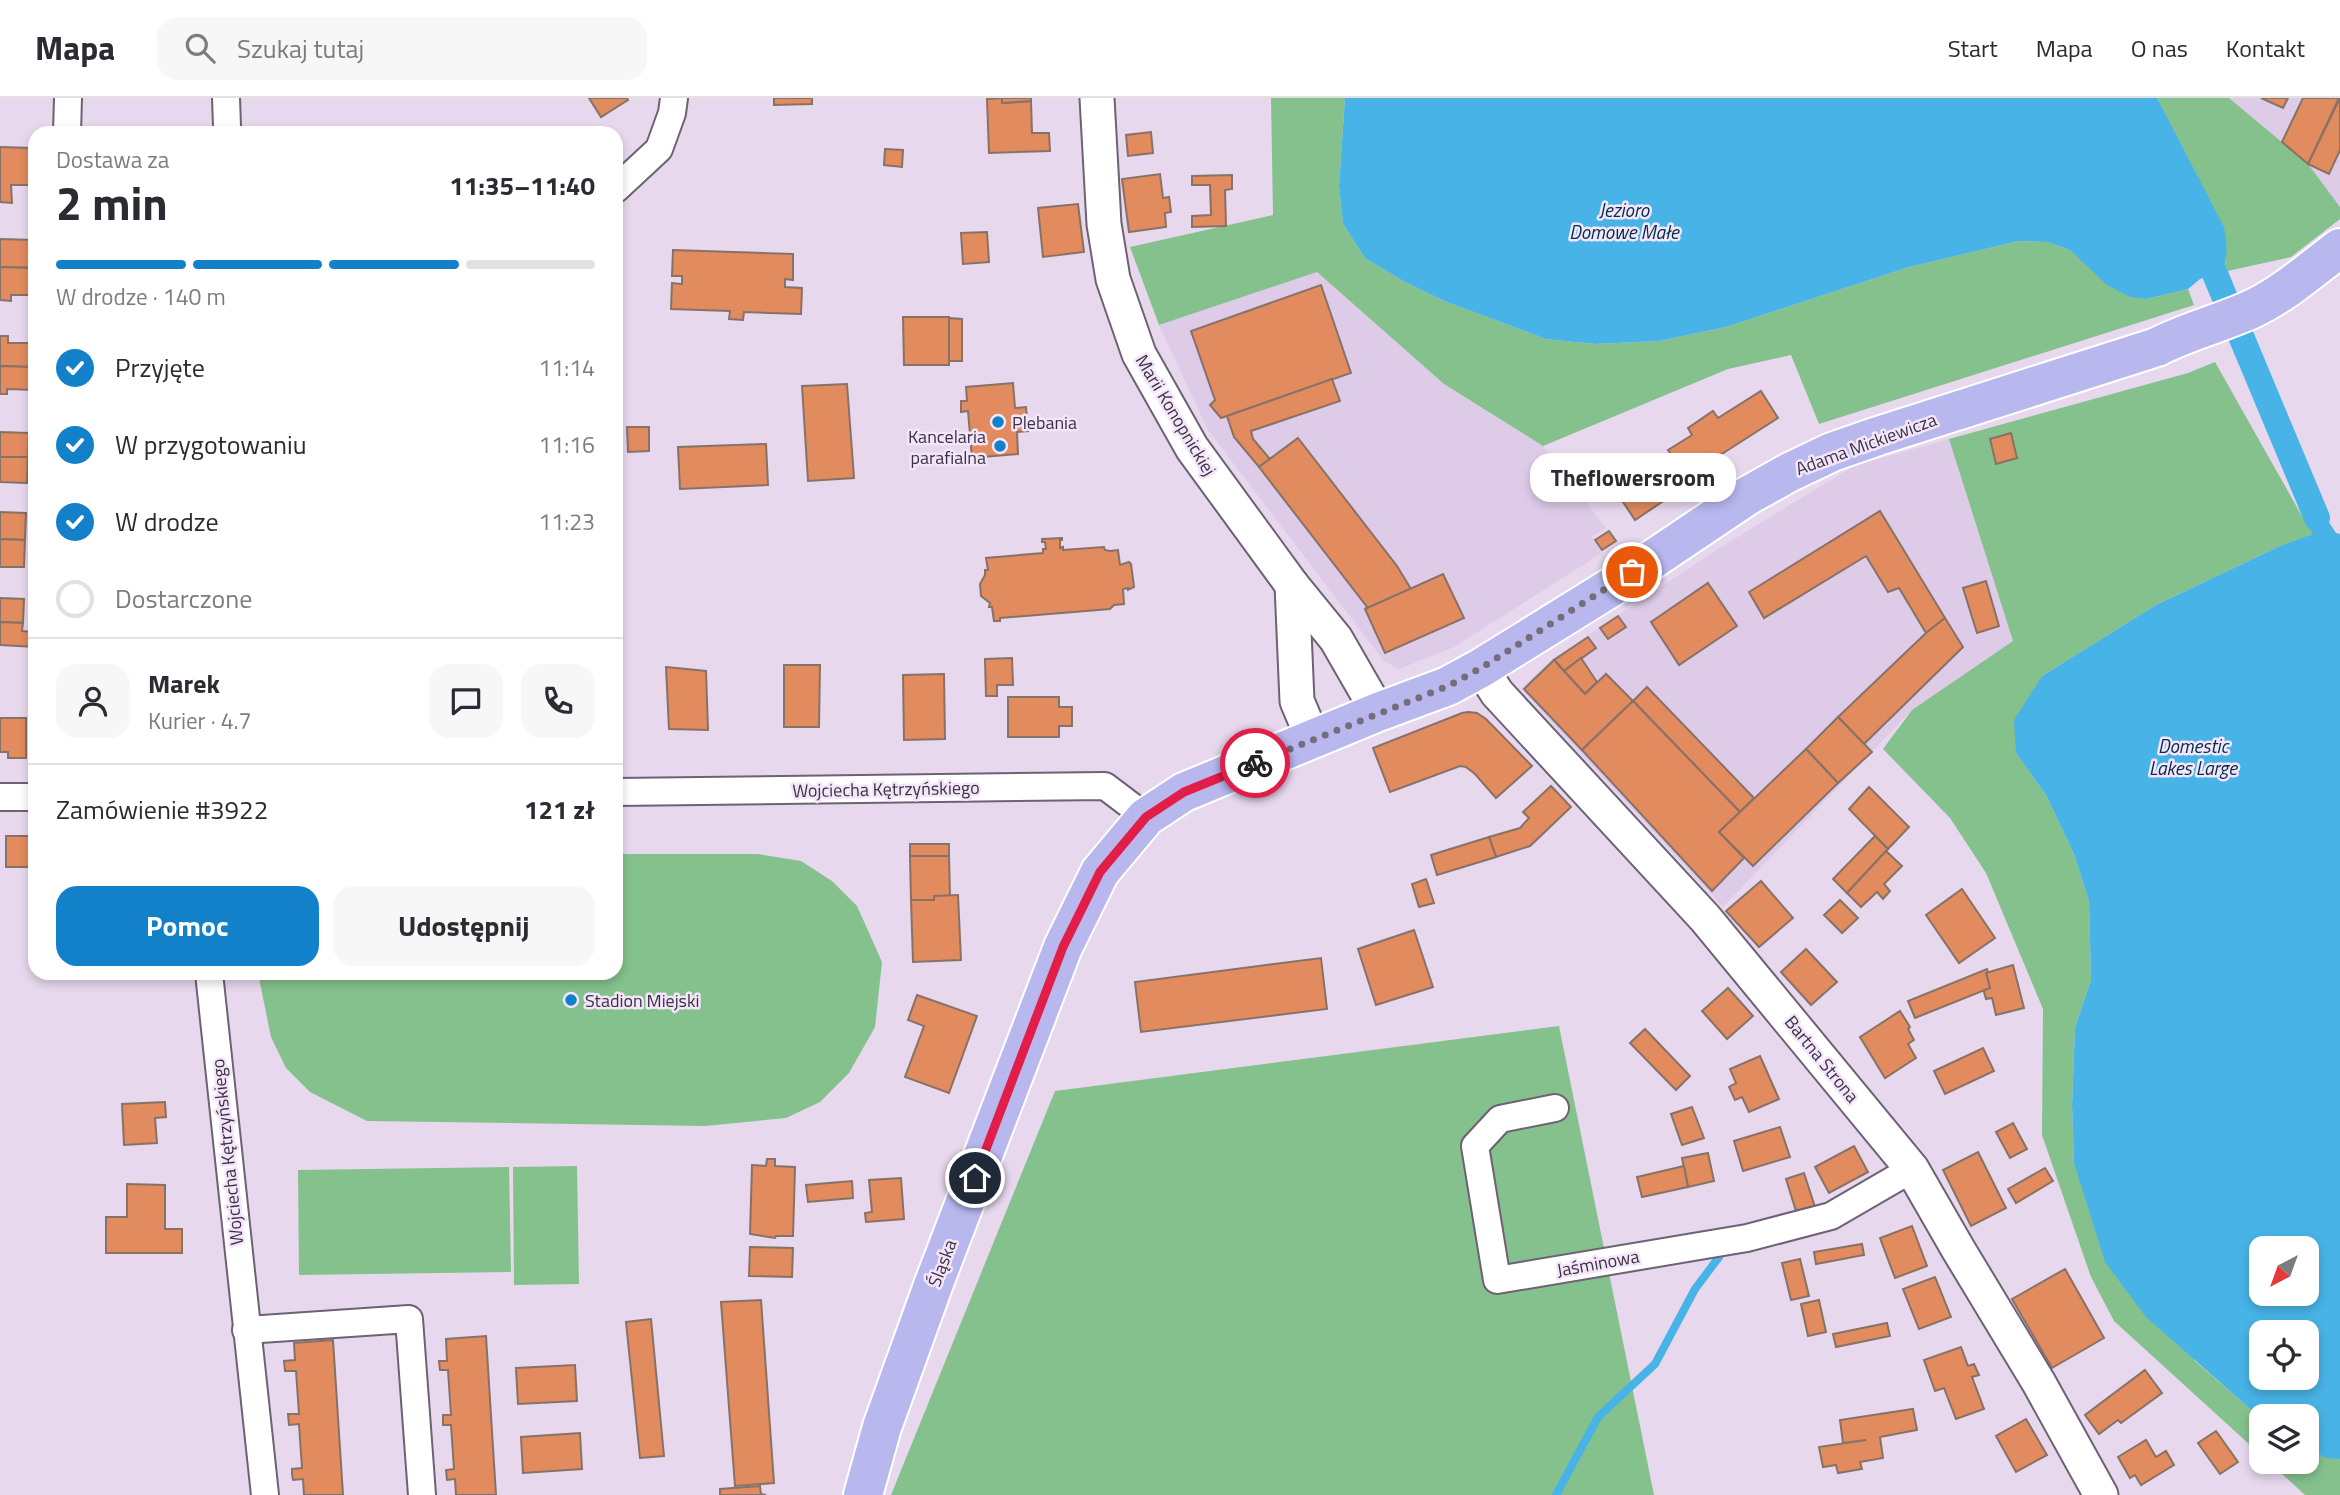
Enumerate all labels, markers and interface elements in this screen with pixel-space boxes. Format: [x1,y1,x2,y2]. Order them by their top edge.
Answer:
search box [157,17,647,80]
text: Mapa [35,23,115,73]
icon: search [181,29,219,67]
text: Szukaj tutaj [237,29,364,68]
text: Start [1948,30,1998,66]
text: Mapa [2036,30,2093,66]
text: O nas [2131,30,2188,66]
text: Kontakt [2226,30,2305,66]
text: Dostawa za [56,142,169,177]
text: 11:35–11:40 [449,166,595,205]
text: 2 min [56,168,168,238]
water label: Jezioro Domowe Małe [1569,195,1680,246]
text: W drodze · 140 m [56,279,226,314]
text: Przyjęte [115,348,205,387]
icon: check [56,349,94,387]
street label: Marii Konopnickiej [1129,349,1223,481]
text: 11:14 [538,350,595,385]
street label: Adama Mickiewicza [1792,406,1940,482]
place label: Plebania [1012,409,1077,436]
marker: Plebania [990,414,1006,430]
place label: Kancelaria parafialna [908,423,986,471]
text: W przygotowaniu [115,425,306,464]
icon: check [56,426,94,464]
text: 11:16 [538,427,595,462]
marker: Kancelaria parafialna [992,438,1008,454]
callout: Theflowersroom [1529,453,1735,502]
text: Theflowersroom [1551,460,1715,495]
text: W drodze [115,502,219,541]
icon: check [56,503,94,541]
text: 11:23 [538,504,595,539]
pin [1602,542,1662,602]
icon: bag [1613,553,1651,591]
text: Dostarczone [115,579,252,618]
button: person [56,664,130,738]
text: Marek [148,664,220,703]
button: chat [429,664,503,738]
button: phone [521,664,595,738]
text: Kurier · 4.7 [148,703,251,738]
courier [1220,728,1290,798]
water label: Domestic Lakes Large [2149,731,2238,782]
icon: bike [1236,744,1274,782]
street label: Wojciecha Kętrzyńskiego [792,774,980,804]
text: Zamówienie #3922 [56,790,268,829]
text: 121 zł [524,790,595,829]
button: Pomoc [56,886,319,966]
button: Udostępnij [333,886,595,966]
place label: Stadion Miejski [585,987,700,1014]
marker: Stadion Miejski [563,992,579,1008]
street label: Bartna Strona [1778,1010,1866,1108]
street label: Wojciecha Kętrzyńskiego [204,1057,250,1247]
pin [945,1148,1005,1208]
icon: home [956,1159,994,1197]
street label: Śląska [921,1235,963,1291]
north arrow [2249,1236,2319,1306]
map controls [2249,1236,2319,1474]
street label: Jaśminowa [1555,1242,1641,1284]
button: locate [2249,1320,2319,1390]
button: layers [2249,1404,2319,1474]

